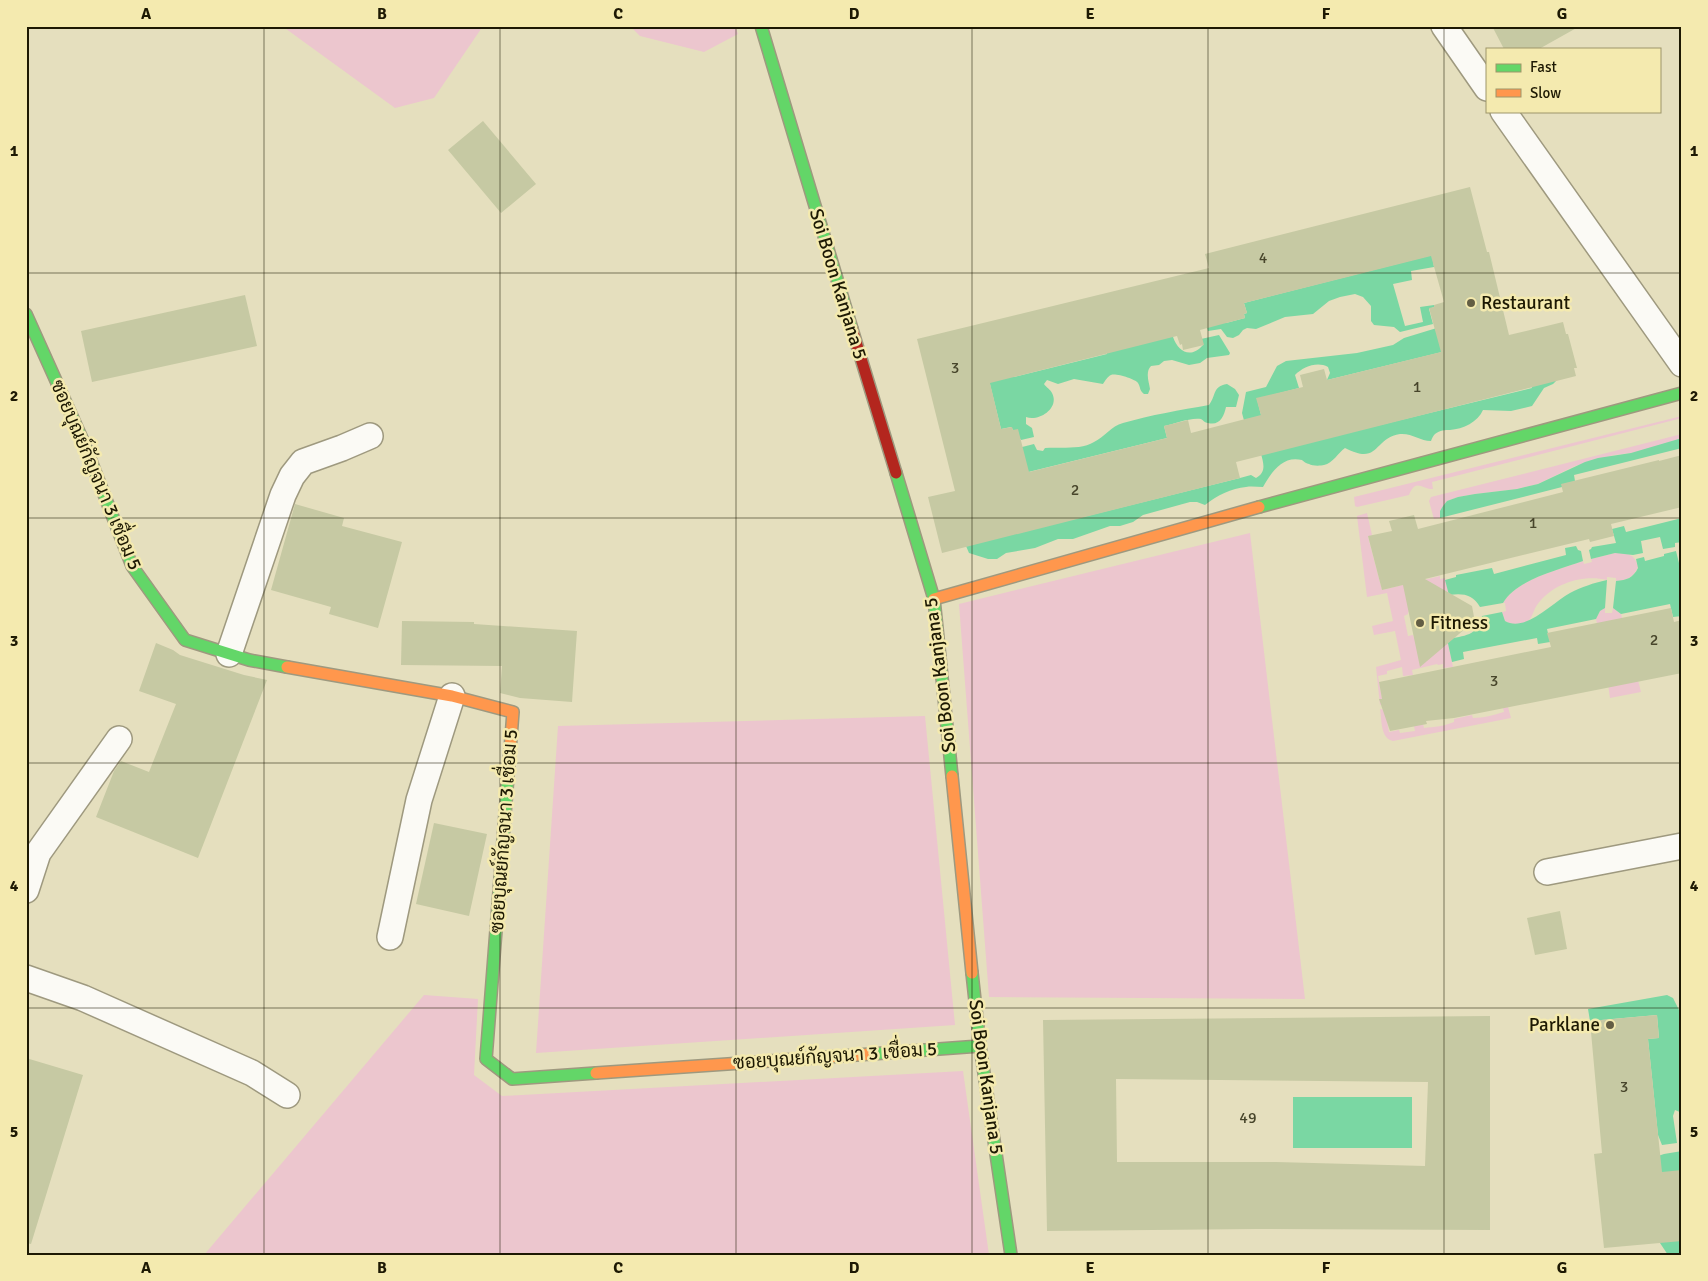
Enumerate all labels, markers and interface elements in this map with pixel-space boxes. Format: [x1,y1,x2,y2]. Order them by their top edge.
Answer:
text: A [141,4,152,24]
text: B [377,4,387,24]
text: C [613,4,623,24]
text: D [849,4,860,24]
text: E [1085,4,1095,24]
text: F [1322,4,1331,24]
text: G [1557,4,1567,24]
legend [1486,48,1660,112]
text: Fast [1530,58,1557,76]
text: Slow [1530,84,1561,102]
text: 1 [10,141,19,161]
text: 1 [1690,141,1699,161]
street label: Soi Boon Kanjana 5 [804,206,872,362]
house number: 4 [1259,248,1268,268]
place label: Restaurant [1481,291,1571,315]
marker: Restaurant [1465,297,1477,309]
house number: 3 [951,358,959,378]
street label: ซอยบุณย์กัญจนา 3 เชื่อม 5 [45,374,153,574]
house number: 1 [1413,377,1421,397]
text: 2 [10,386,18,406]
text: 2 [1690,386,1698,406]
house number: 2 [1071,480,1079,500]
house number: 1 [1529,513,1537,533]
street label: Soi Boon Kanjana 5 [919,596,961,754]
place label: Fitness [1430,611,1488,635]
marker: Fitness [1414,617,1426,629]
house number: 2 [1650,630,1658,650]
text: 3 [10,631,18,651]
text: 3 [1690,631,1698,651]
house number: 3 [1490,671,1498,691]
street label: ซอยบุณย์กัญจนา 3 เชื่อม 5 [479,728,523,934]
text: 4 [10,876,19,896]
text: 4 [1690,876,1699,896]
street label: Soi Boon Kanjana 5 [963,998,1009,1156]
place label: Parklane [1529,1013,1600,1037]
marker: Parklane [1604,1019,1616,1031]
street label: ซอยบุณย์กัญจนา 3 เชื่อม 5 [732,1031,938,1075]
house number: 3 [1620,1077,1628,1097]
house number: 49 [1239,1108,1257,1128]
text: 5 [10,1122,18,1142]
text: 5 [1690,1122,1698,1142]
text: A [141,1258,152,1278]
text: B [377,1258,387,1278]
text: C [613,1258,623,1278]
text: D [849,1258,860,1278]
text: E [1085,1258,1095,1278]
text: F [1322,1258,1331,1278]
text: G [1557,1258,1567,1278]

